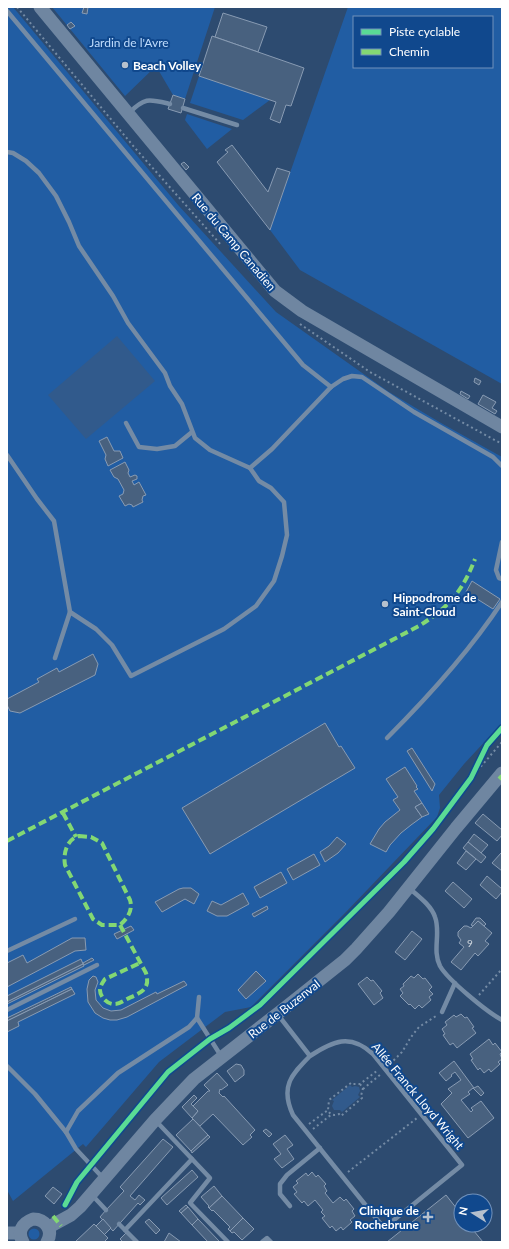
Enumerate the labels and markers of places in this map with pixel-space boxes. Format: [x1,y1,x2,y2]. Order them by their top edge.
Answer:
place label: Beach Volley [133,58,202,73]
marker: Beach Volley [120,60,130,70]
place label: Hippodrome de Saint-Cloud [393,590,477,619]
marker: Hippodrome de Saint-Cloud [380,599,390,609]
place label: Clinique de Rochebrune [355,1203,420,1232]
marker: Clinique de Rochebrune [422,1211,434,1223]

